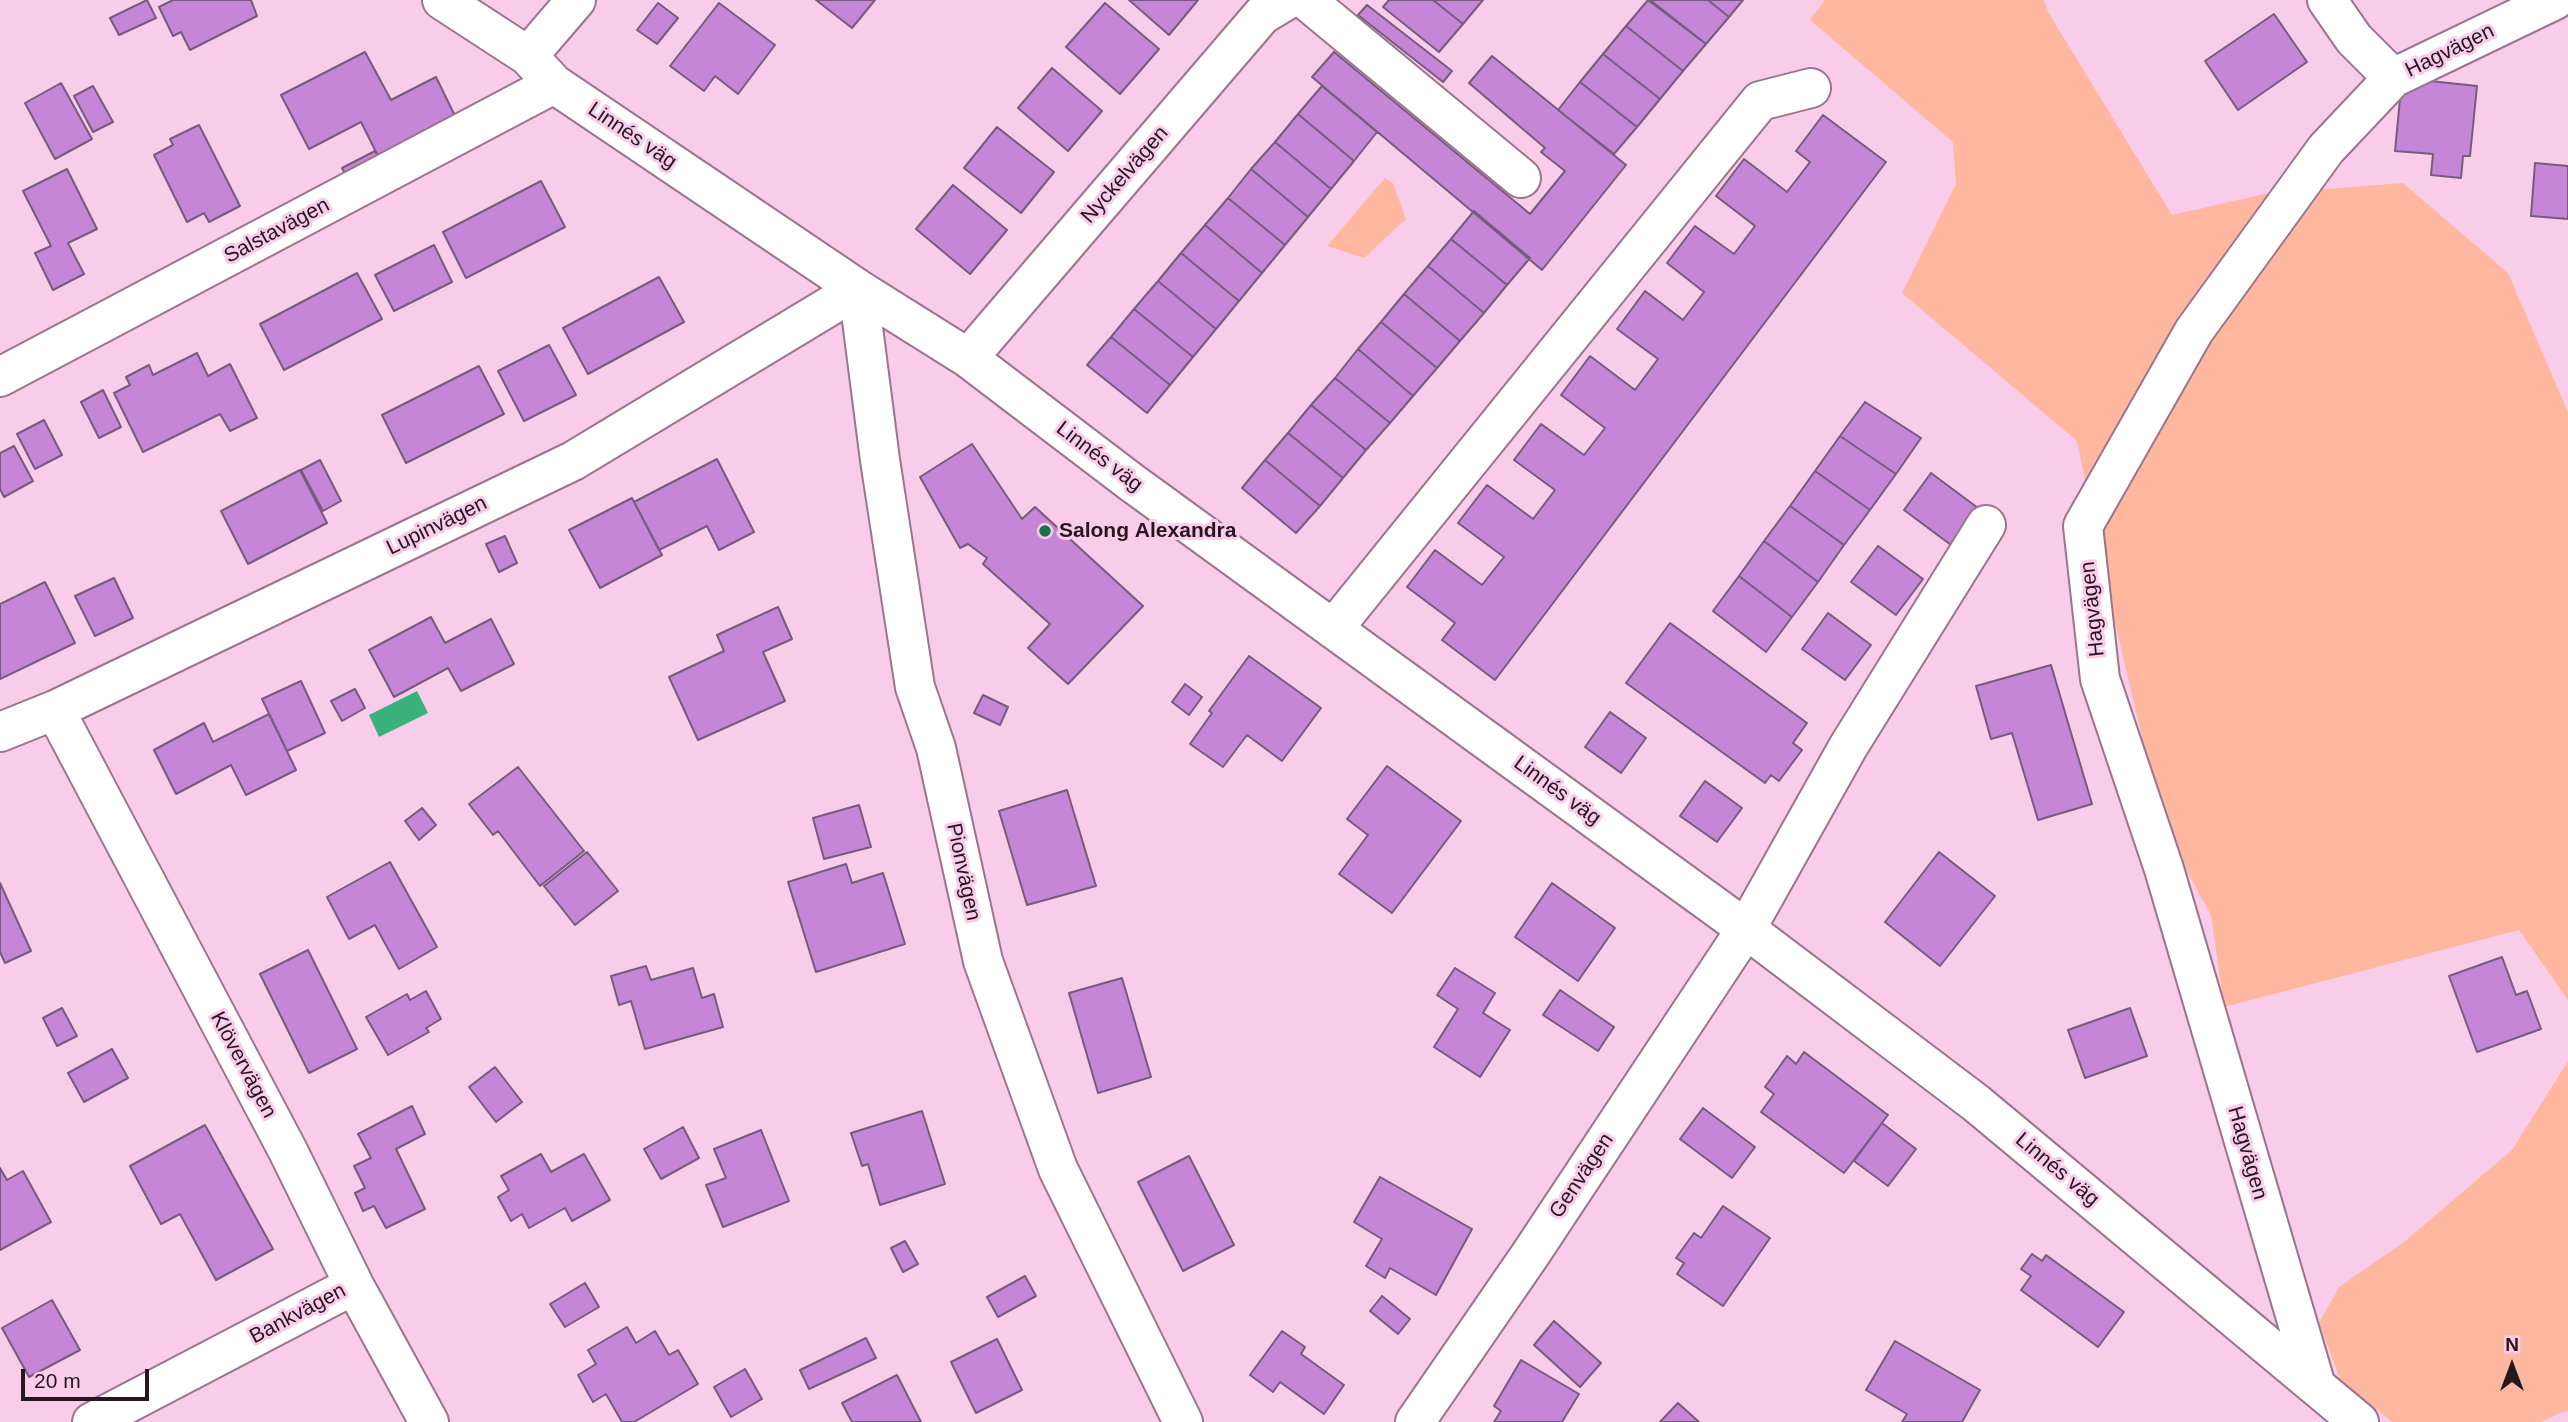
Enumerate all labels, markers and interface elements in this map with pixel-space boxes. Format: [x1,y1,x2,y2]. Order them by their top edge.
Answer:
street label: Hagvägen [2401,19,2499,83]
street label: Linnés väg [583,97,681,175]
street label: Nyckelvägen [1076,121,1174,229]
street label: Salstavägen [220,193,334,269]
street label: Linnés väg [1051,416,1147,498]
street label: Lupinvägen [383,491,491,561]
place label: Salong Alexandra [1059,518,1236,544]
marker: Salong Alexandra [1037,523,1053,539]
street label: Hagvägen [2075,560,2111,658]
street label: Linnés väg [1509,751,1605,831]
street label: Pionvägen [940,821,986,923]
street label: Klövervägen [204,1008,282,1122]
street label: Hagvägen [2222,1104,2272,1202]
street label: Linnés väg [2010,1128,2104,1212]
street label: Genvägen [1544,1129,1620,1223]
street label: Bankvägen [246,1278,350,1350]
north arrow [2477,1331,2547,1401]
text: N [2505,1334,2519,1355]
scale bar [24,1356,152,1400]
text: 20 m [34,1369,81,1392]

